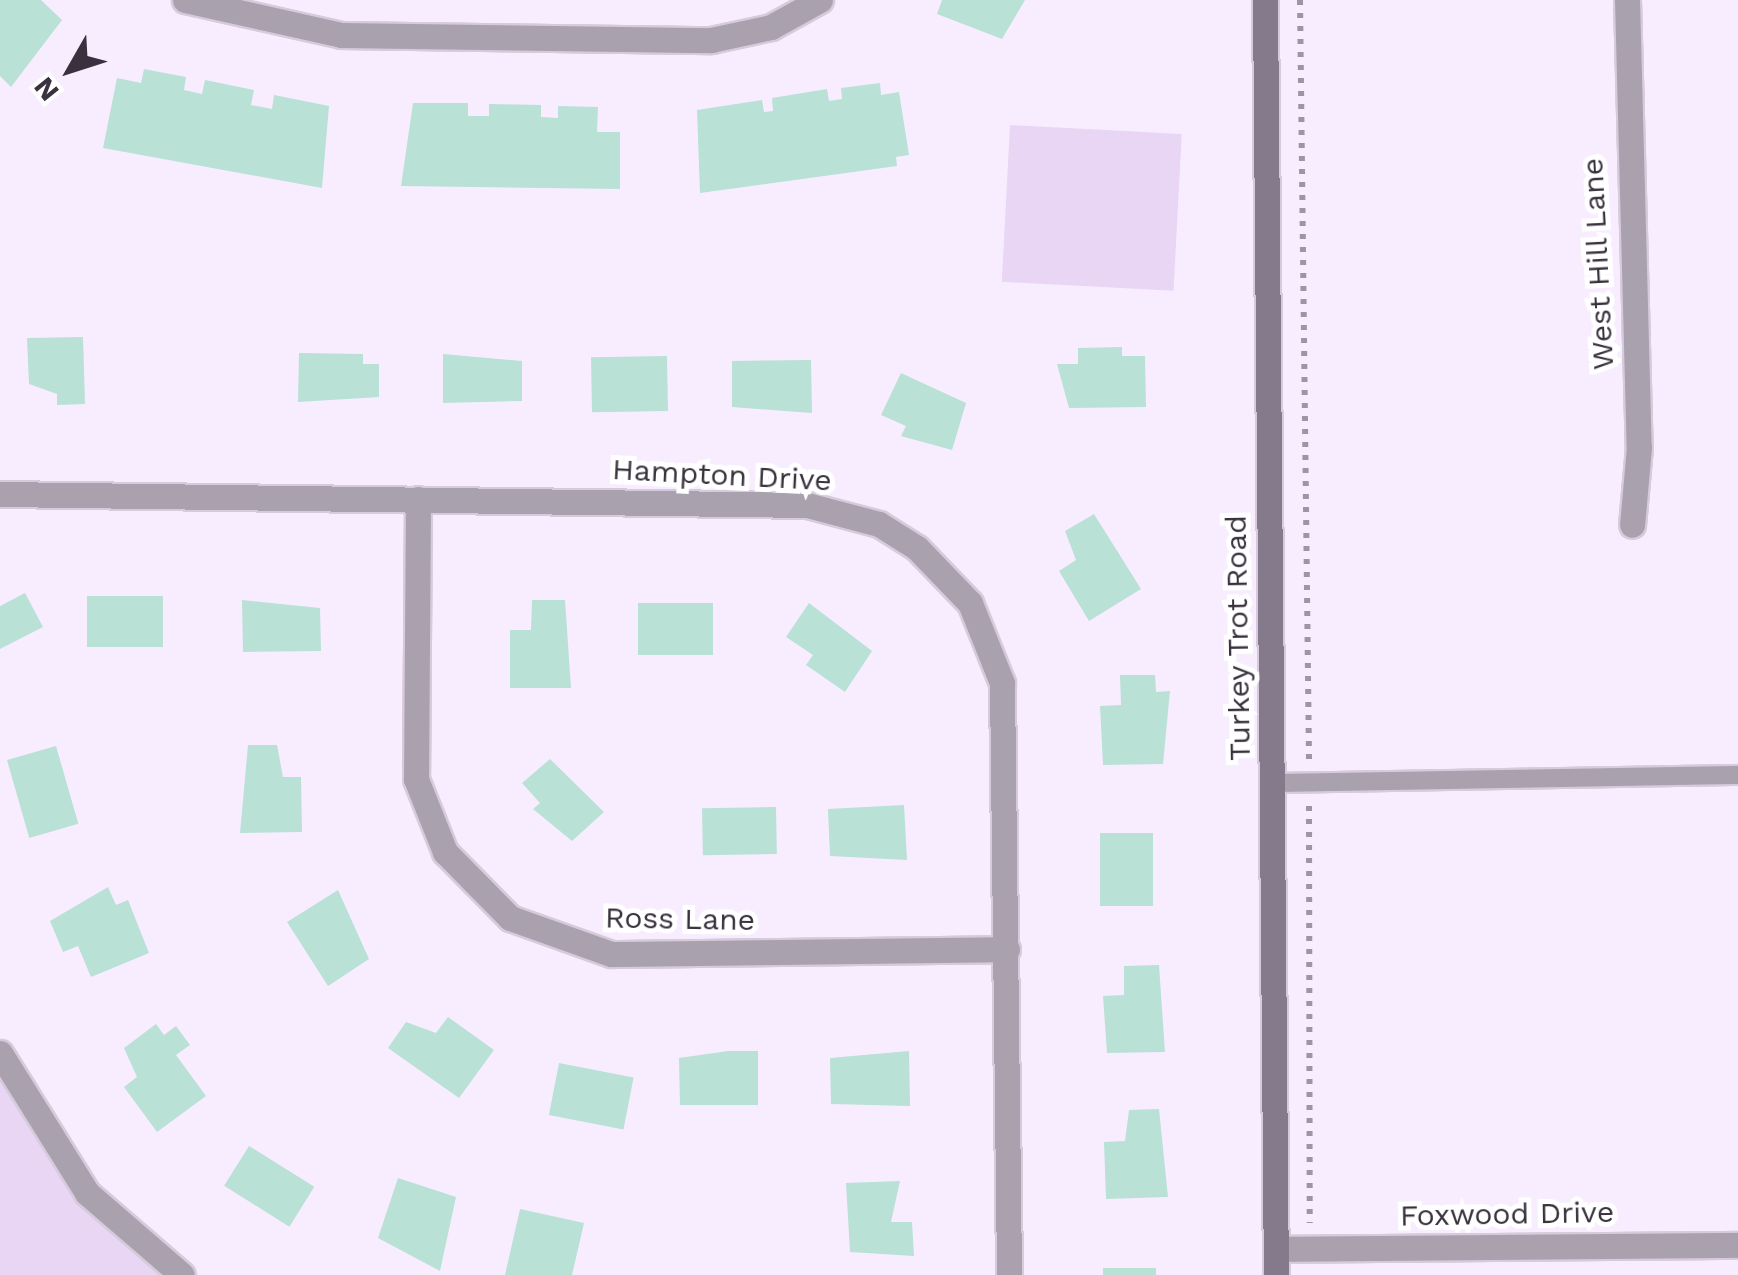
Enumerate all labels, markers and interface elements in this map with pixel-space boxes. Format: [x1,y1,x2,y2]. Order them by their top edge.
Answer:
north arrow [20,20,120,120]
text: N [27,71,66,108]
street label: West Hill Lane [1574,157,1622,371]
street label: Hampton Drive [611,451,833,499]
street label: Turkey Trot Road [1218,514,1258,762]
street label: Ross Lane [605,900,755,938]
street label: Foxwood Drive [1400,1194,1614,1234]

